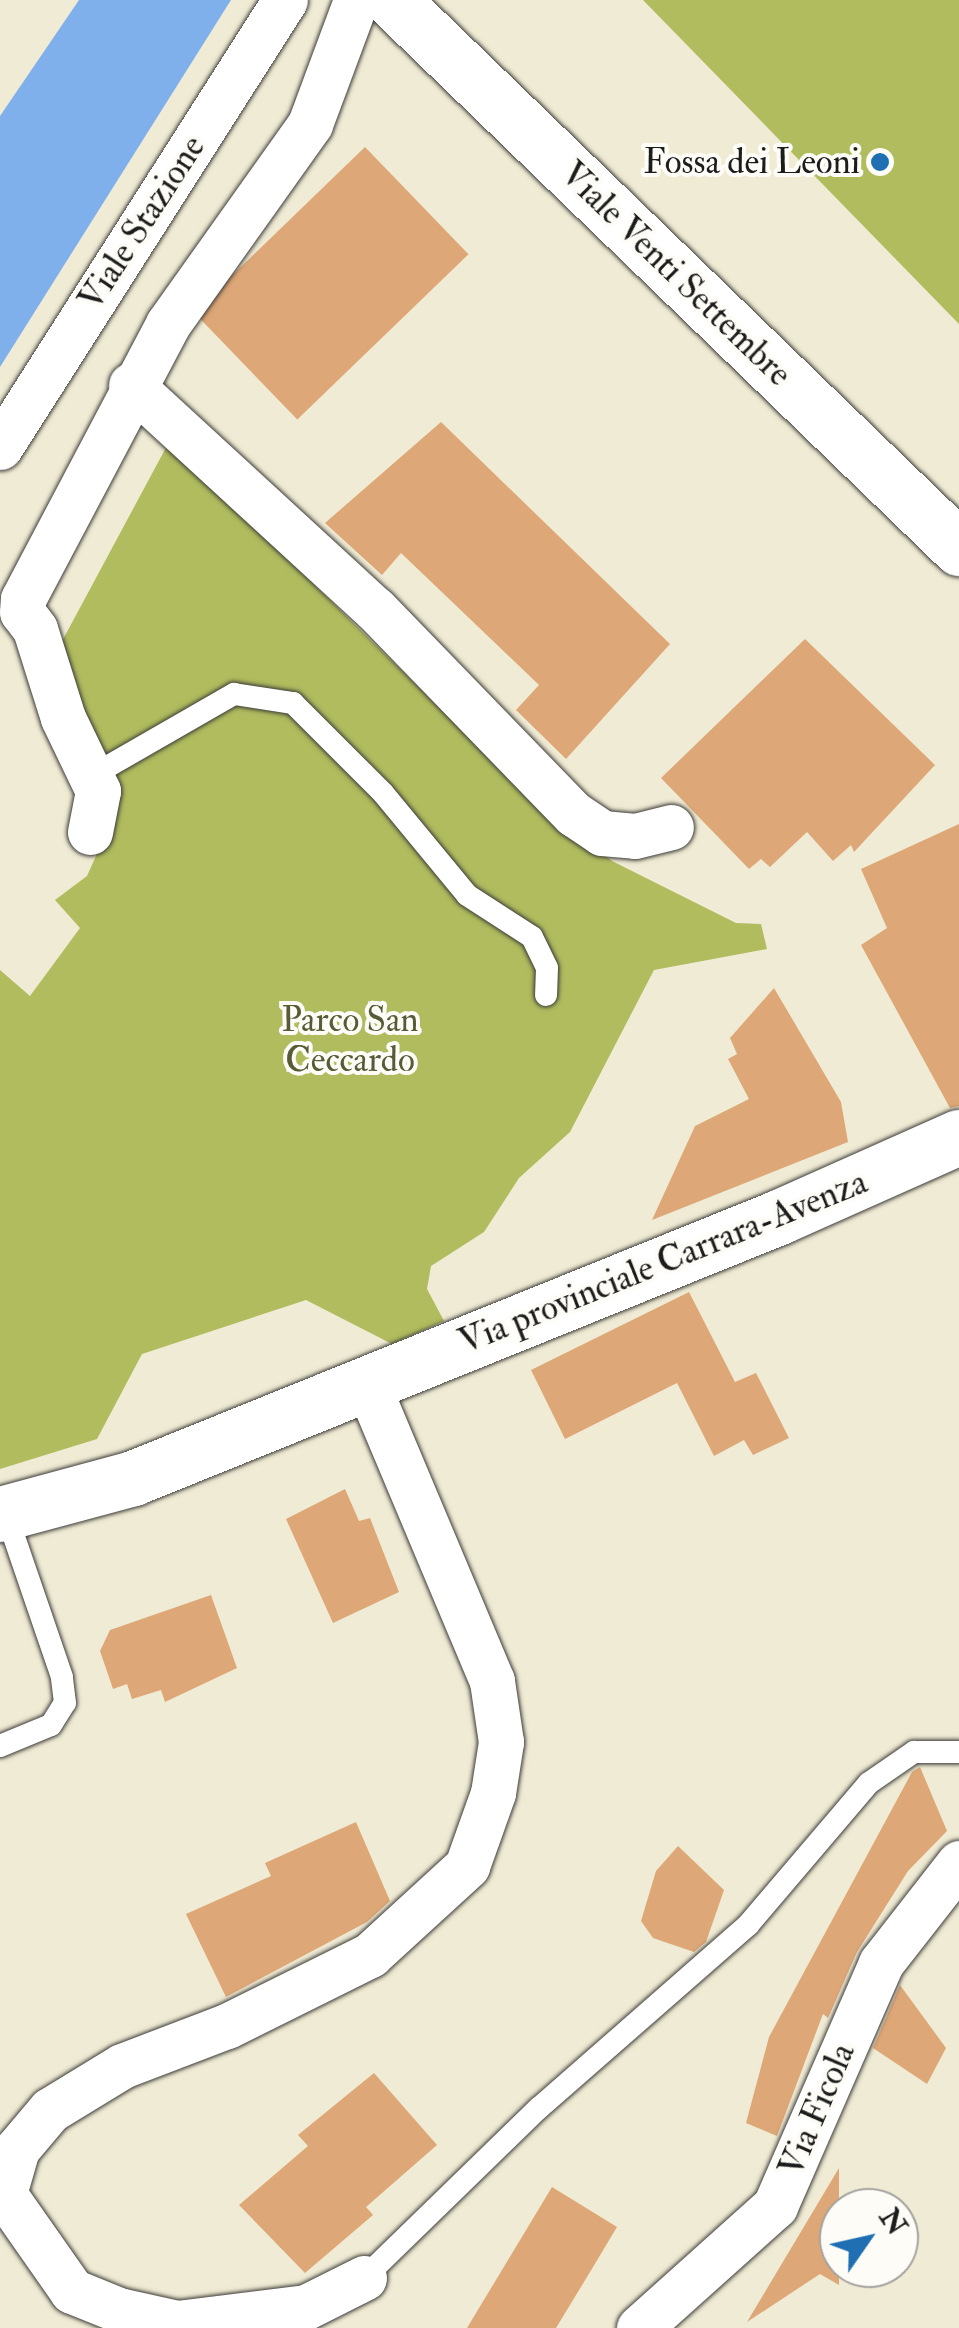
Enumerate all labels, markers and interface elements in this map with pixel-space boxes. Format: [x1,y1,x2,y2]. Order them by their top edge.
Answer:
street label: Viale Stazione [70,128,214,318]
place label: Fossa dei Leoni [644,141,860,183]
marker: Fossa dei Leoni [869,151,891,173]
street label: Viale Venti Settembre [552,153,800,395]
park label: Parco San Ceccardo [281,999,419,1081]
street label: Via provinciale Carrara-Avenza [453,1161,873,1363]
street label: Via Ficola [770,2037,864,2183]
north arrow [819,2188,919,2288]
text: N [871,2202,914,2242]

